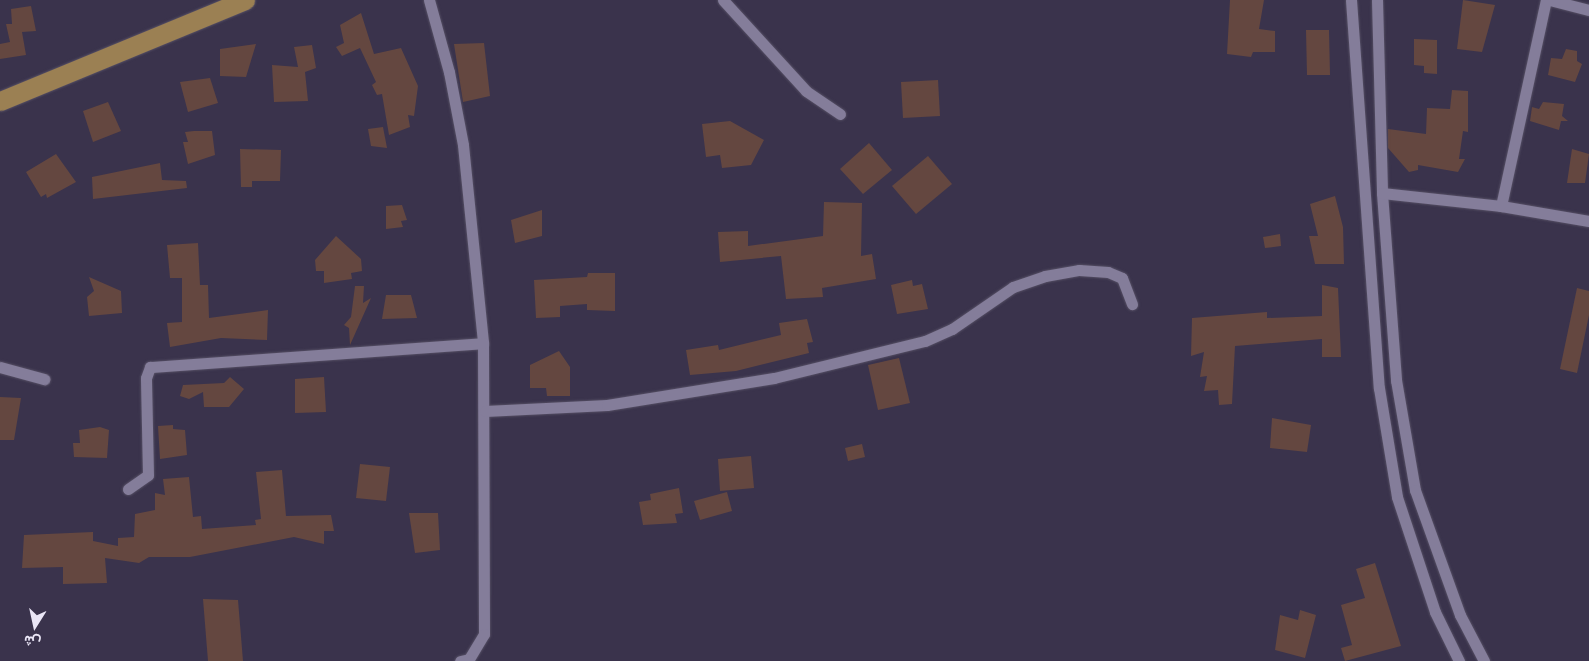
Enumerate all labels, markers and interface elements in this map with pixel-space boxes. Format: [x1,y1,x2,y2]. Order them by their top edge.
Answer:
north arrow [10,601,60,651]
text: ش [23,631,42,651]

